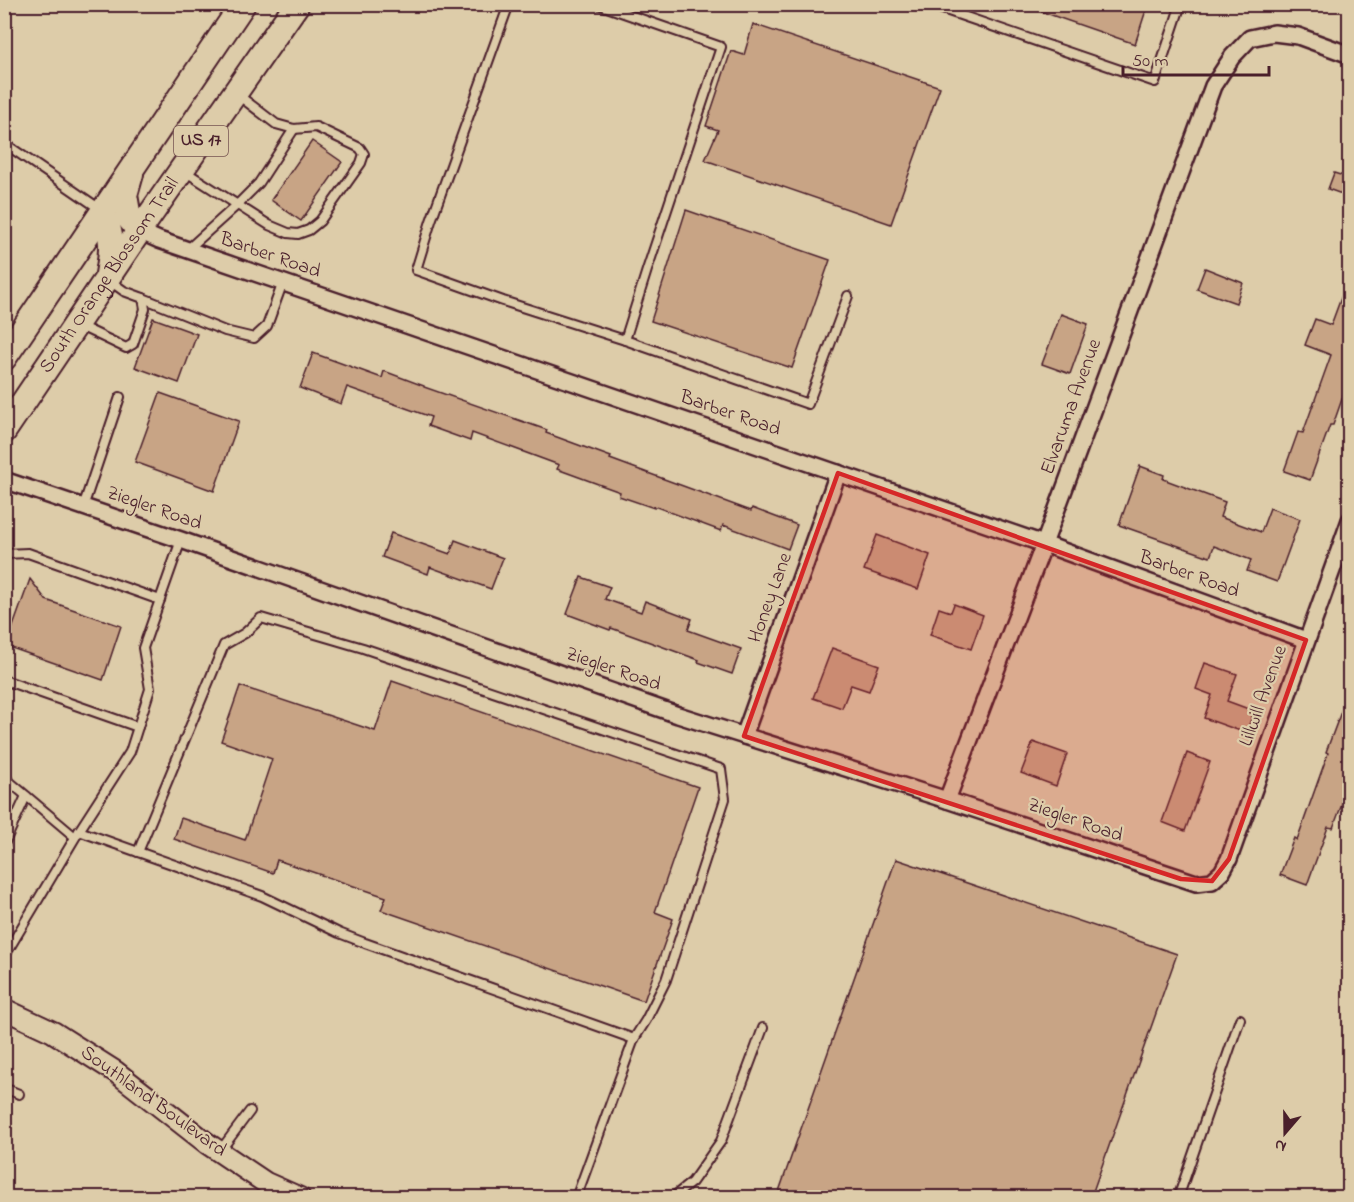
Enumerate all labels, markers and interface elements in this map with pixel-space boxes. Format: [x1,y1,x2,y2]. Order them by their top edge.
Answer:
scale bar [1123,39,1268,77]
text: 50 m [1132,49,1169,75]
road number: US 17 [174,126,228,156]
street label: South Orange Blossom Trail [32,171,187,379]
street label: Barber Road [215,225,324,287]
street label: Elvaruma Avenue [1034,335,1110,479]
street label: Barber Road [675,383,784,445]
street label: Ziegler Road [102,479,206,540]
street label: Barber Road [1134,543,1243,607]
street label: Honey Lane [741,549,801,647]
street label: Ziegler Road [561,640,665,701]
street label: Lillwill Avenue [1232,641,1296,751]
street label: Ziegler Road [1023,791,1127,852]
street label: Southland Boulevard [74,1039,232,1165]
north arrow [1255,1103,1315,1163]
text: N [1271,1132,1290,1158]

